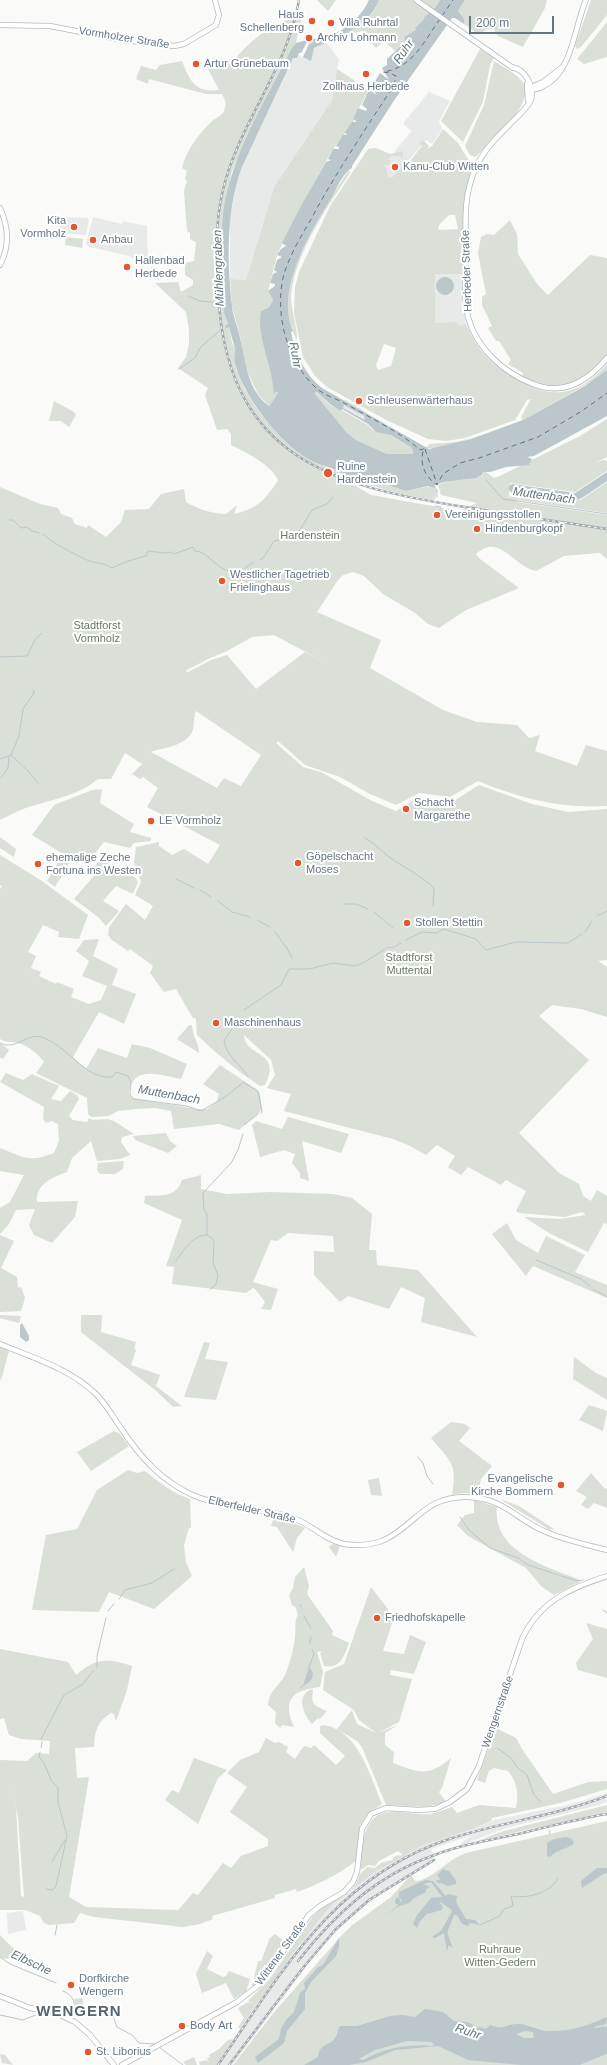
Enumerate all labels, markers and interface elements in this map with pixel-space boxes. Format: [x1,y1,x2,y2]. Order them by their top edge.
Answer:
place label: Haus Schellenberg [240,8,304,34]
scale bar [471,8,556,34]
marker: Haus Schellenberg [307,16,317,26]
place label: Villa Ruhrtal [339,16,398,30]
text: 200 m [476,16,509,30]
marker: Villa Ruhrtal [326,18,336,28]
street label: Vormholzer Straße [78,24,170,52]
place label: Archiv Lohmann [317,31,396,45]
marker: Archiv Lohmann [304,33,314,43]
water label: Ruhr [391,37,417,67]
place label: Artur Grünebaum [204,57,289,71]
marker: Artur Grünebaum [191,59,201,69]
marker: Zollhaus Herbede [361,69,371,79]
place label: Zollhaus Herbede [323,80,409,94]
place label: Kanu-Club Witten [403,160,489,174]
marker: Kanu-Club Witten [390,162,400,172]
place label: Kita Vormholz [20,214,66,240]
marker: Kita Vormholz [69,222,79,232]
water label: Mühlengraben [210,229,228,307]
street label: Herbeder Straße [459,230,475,312]
place label: Anbau [101,233,133,247]
marker: Anbau [88,235,98,245]
place label: Hallenbad Herbede [135,254,185,280]
marker: Hallenbad Herbede [122,262,132,272]
water label: Ruhr [286,341,304,369]
place label: Schleusenwärterhaus [367,394,473,408]
marker: Schleusenwärterhaus [354,396,364,406]
place label: Ruine Hardenstein [337,460,396,486]
marker: Ruine Hardenstein [322,467,334,479]
water label: Muttenbach [512,485,576,507]
place label: Vereinigungsstollen [445,508,540,522]
marker: Vereinigungsstollen [432,510,442,520]
place label: Hindenburgkopf [485,522,563,536]
marker: Hindenburgkopf [472,524,482,534]
park label: Hardenstein [280,529,340,543]
place label: Westlicher Tagetrieb Frielinghaus [230,568,329,594]
marker: Westlicher Tagetrieb Frielinghaus [217,576,227,586]
park label: Stadtforst Vormholz [73,619,121,645]
place label: Schacht Margarethe [414,796,470,822]
marker: Schacht Margarethe [401,804,411,814]
place label: LE Vormholz [159,814,221,828]
marker: LE Vormholz [146,816,156,826]
place label: Göpelschacht Moses [306,850,373,876]
place label: ehemalige Zeche Fortuna ins Westen [46,851,141,877]
marker: Göpelschacht Moses [293,858,303,868]
marker: ehemalige Zeche Fortuna ins Westen [33,859,43,869]
place label: Stollen Stettin [415,916,483,930]
marker: Stollen Stettin [402,918,412,928]
park label: Stadtforst Muttental [385,951,433,977]
place label: Maschinenhaus [224,1016,301,1030]
marker: Maschinenhaus [211,1018,221,1028]
water label: Muttenbach [137,1082,201,1108]
place label: Evangelische Kirche Bommern [471,1472,553,1498]
marker: Evangelische Kirche Bommern [556,1480,566,1490]
street label: Elberfelder Straße [207,1494,297,1526]
place label: Friedhofskapelle [385,1611,466,1625]
marker: Friedhofskapelle [372,1613,382,1623]
street label: Wengernstraße [479,1674,517,1750]
street label: Wittener Straße [253,1918,309,1988]
park label: Ruhraue Witten-Gedern [464,1943,536,1969]
water label: Elbsche [9,1947,53,1979]
place label: Dorfkirche Wengern [79,1972,129,1998]
marker: Dorfkirche Wengern [66,1980,76,1990]
district label: WENGERN [36,2003,122,2021]
place label: Body Art [190,2019,232,2033]
marker: Body Art [177,2021,187,2031]
water label: Ruhr [453,2021,483,2043]
place label: St. Liborius [96,2045,151,2059]
marker: St. Liborius [83,2047,93,2057]

